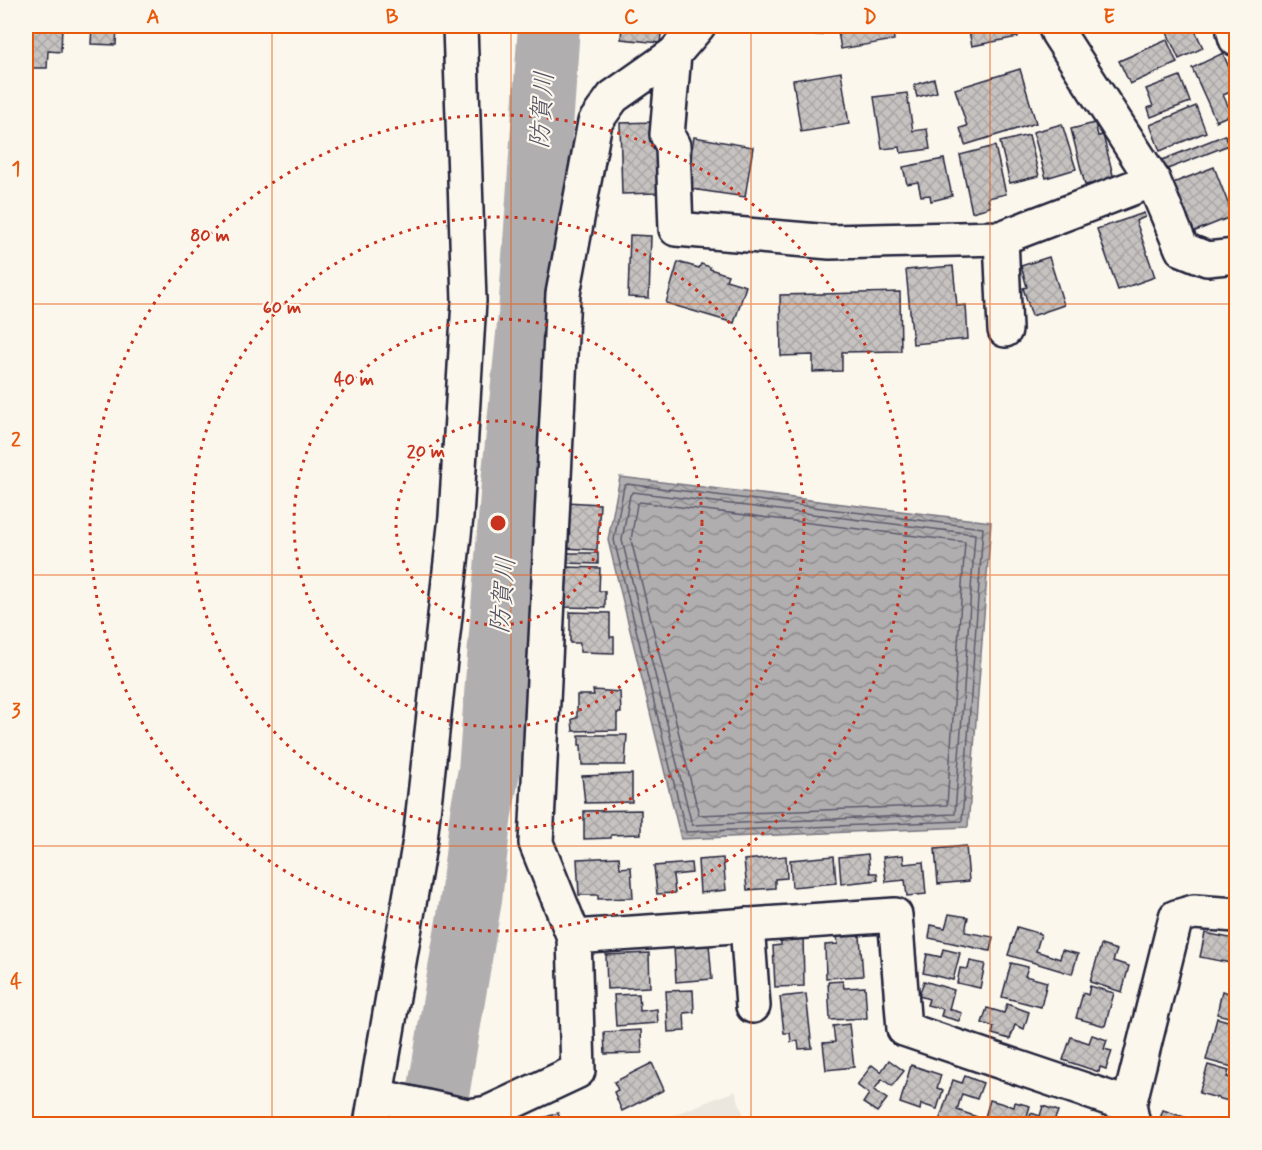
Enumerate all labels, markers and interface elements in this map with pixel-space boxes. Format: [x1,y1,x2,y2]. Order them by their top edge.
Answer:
text: A [146,4,160,31]
text: B [386,4,399,31]
text: C [624,4,639,31]
text: D [863,4,877,31]
text: E [1103,4,1115,31]
water label: 防賀川 [523,70,563,150]
text: 1 [12,156,20,183]
text: 80 m [190,224,230,248]
text: 60 m [263,296,301,320]
text: 40 m [334,368,374,392]
text: 2 [11,427,21,454]
text: 20 m [407,440,445,464]
centre of rings [488,513,508,533]
water label: 防賀川 [484,555,524,635]
text: 3 [11,698,21,725]
text: 4 [10,969,22,996]

